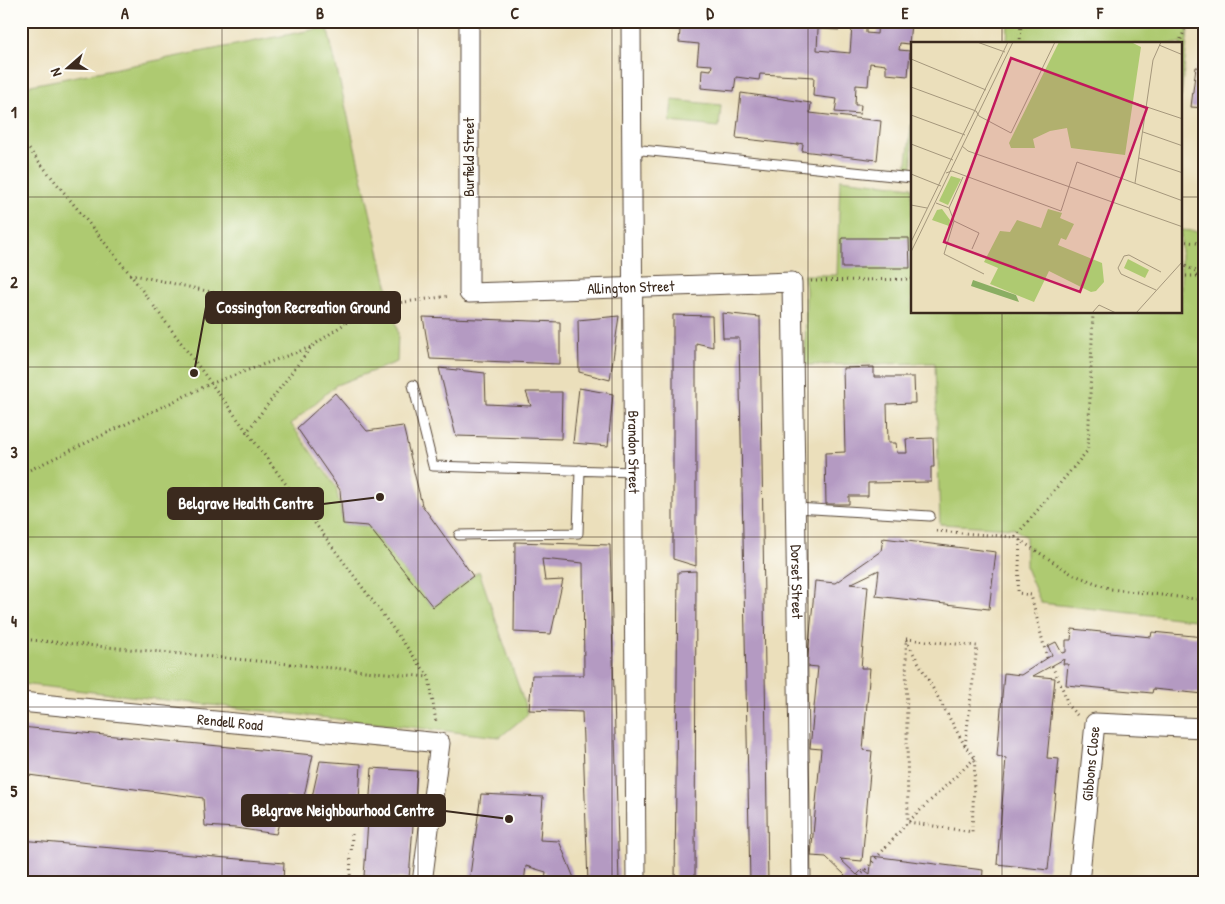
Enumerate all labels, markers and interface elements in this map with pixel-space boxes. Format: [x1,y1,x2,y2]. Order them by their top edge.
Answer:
text: A [121,2,129,24]
text: B [316,2,324,24]
text: C [511,2,520,24]
text: D [706,2,714,24]
text: E [901,2,909,24]
text: F [1096,2,1104,24]
north arrow [42,42,92,92]
inset map [911,42,1182,314]
text: N [45,65,66,79]
text: 1 [11,101,17,123]
street label: Burfield Street [458,116,479,197]
text: 2 [10,271,18,293]
street label: Allington Street [587,275,676,299]
callout: Cossington Recreation Ground [206,292,400,323]
text: Cossington Recreation Ground [216,296,391,319]
street label: Brandon Street [623,410,645,494]
text: 3 [10,441,18,463]
callout: Belgrave Health Centre [168,488,323,519]
text: Belgrave Health Centre [178,492,314,515]
street label: Dorset Street [786,544,808,620]
text: 4 [11,610,17,632]
street label: Rendell Road [196,708,264,736]
street label: Gibbons Close [1076,725,1105,802]
text: 5 [11,780,18,802]
callout: Belgrave Neighbourhood Centre [242,795,445,826]
text: Belgrave Neighbourhood Centre [252,799,435,822]

